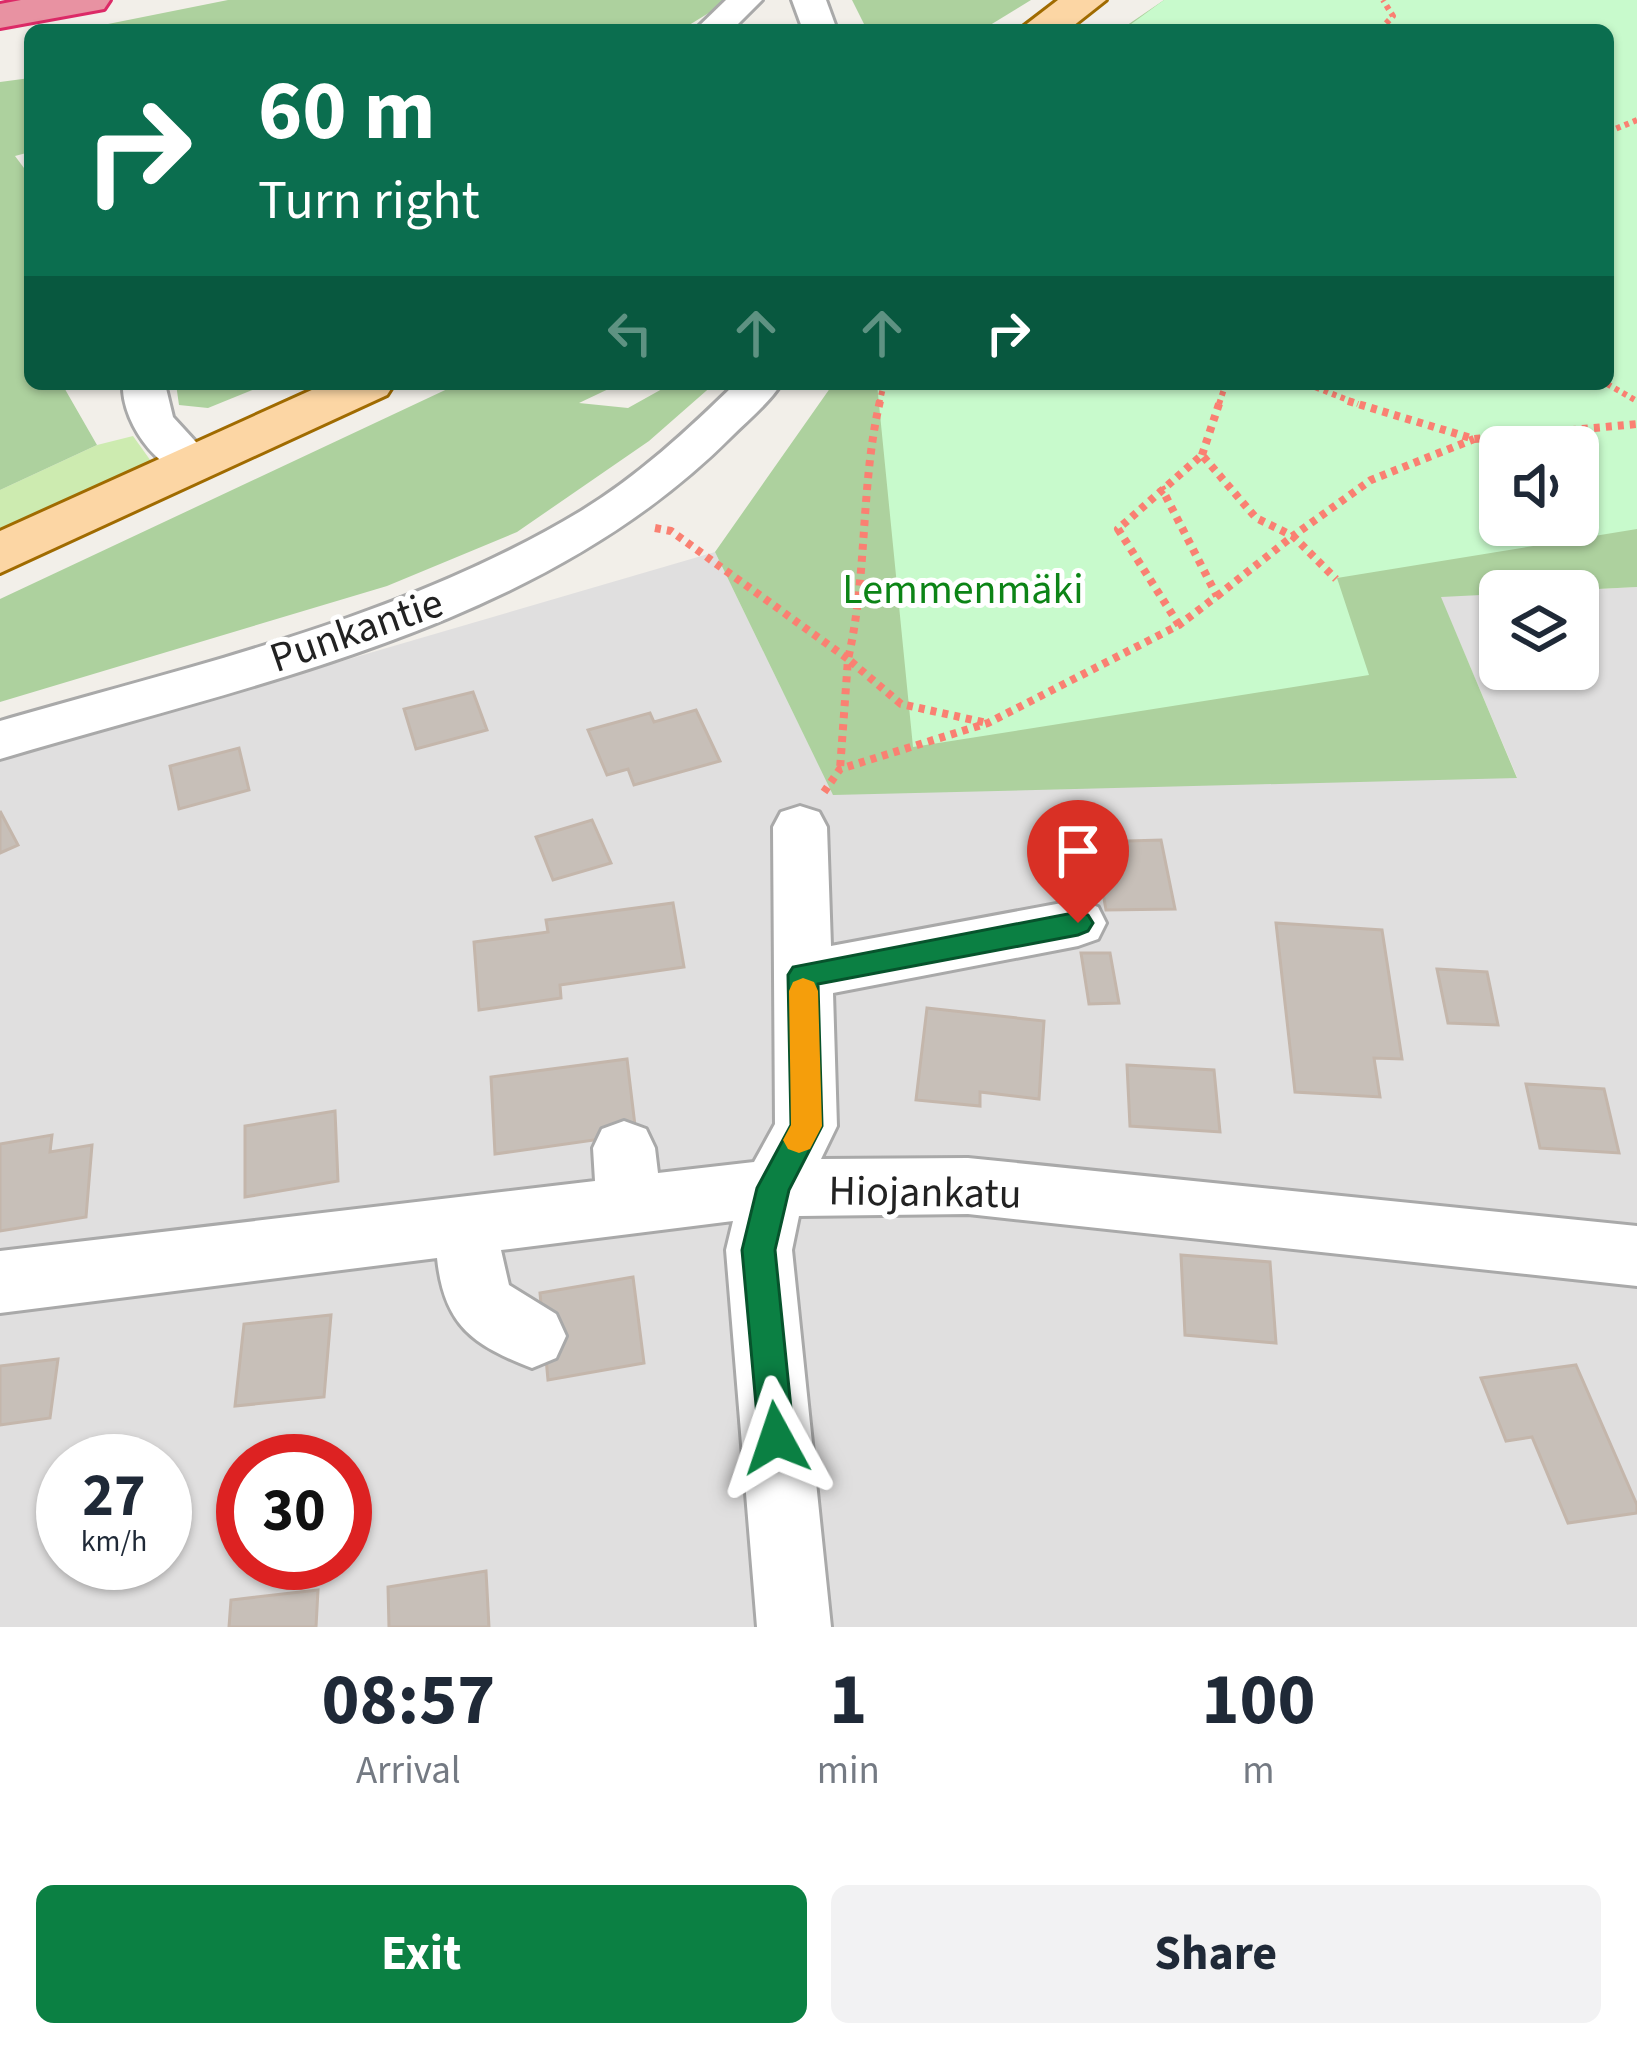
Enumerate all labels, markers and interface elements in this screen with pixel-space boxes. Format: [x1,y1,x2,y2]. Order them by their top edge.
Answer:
text: 60 m [258,52,436,172]
icon: right [60,72,216,228]
text: Turn right [258,163,480,240]
icon: left [597,300,663,366]
icon: ahead [723,300,789,366]
icon: ahead [849,300,915,366]
icon: right [975,300,1041,366]
map controls [1479,426,1599,690]
button: sound [1479,426,1599,546]
park label: Lemmenmäki [842,560,1084,620]
button: layers [1479,570,1599,690]
street label: Punkantie [262,573,451,688]
pin [1027,800,1129,923]
icon: arrive [1045,818,1111,884]
street label: Hiojankatu [828,1161,1022,1225]
position arrow [713,1375,839,1501]
speed limit sign: 30 [216,1434,372,1590]
text: 27 [82,1454,146,1539]
text: km/h [81,1520,147,1563]
text: 08:57 [322,1649,495,1752]
text: 1 [829,1649,867,1752]
text: 100 [1201,1649,1316,1752]
text: Arrival [356,1743,461,1799]
text: min [817,1743,880,1799]
text: m [1242,1743,1275,1799]
button: Exit [36,1885,807,2023]
button: Share [831,1885,1601,2023]

